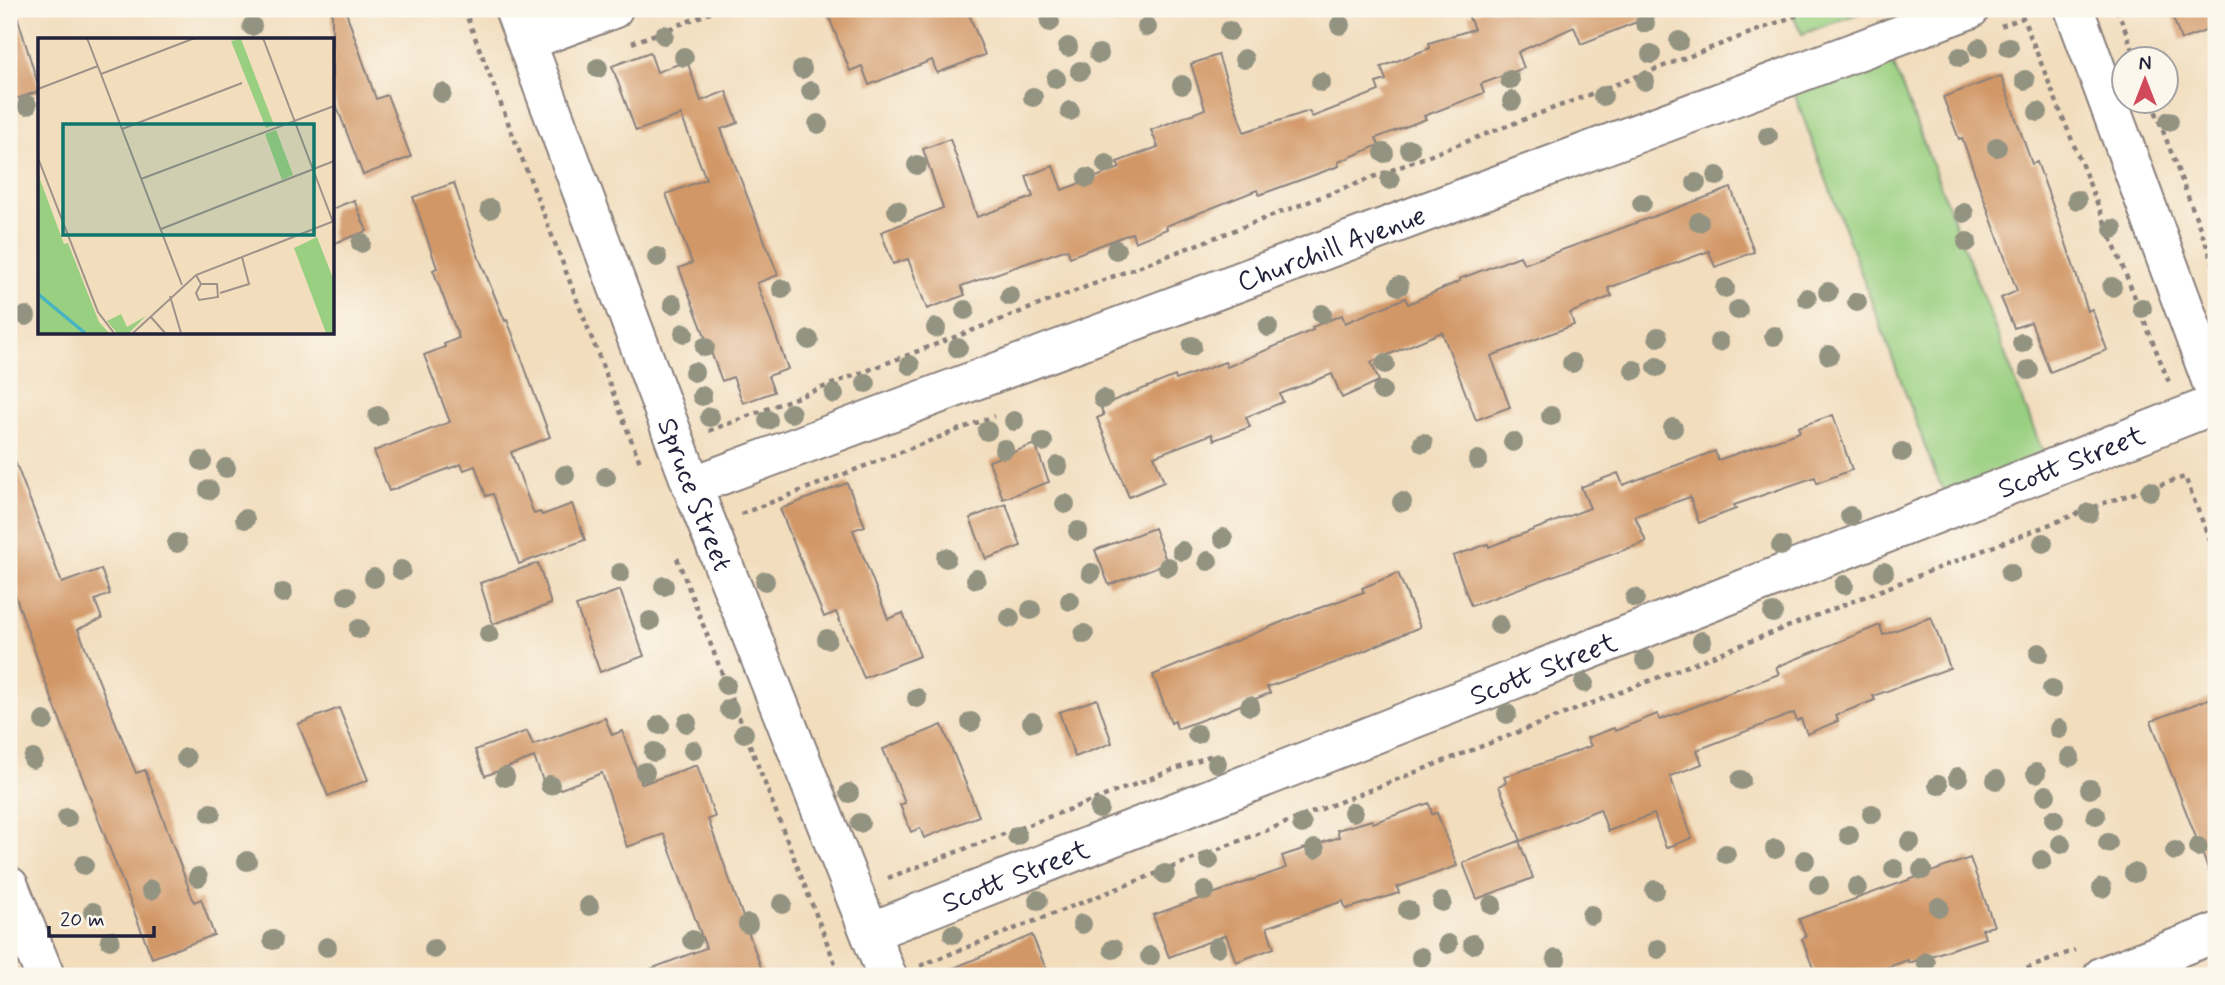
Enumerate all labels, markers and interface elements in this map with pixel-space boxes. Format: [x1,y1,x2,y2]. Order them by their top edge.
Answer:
inset map [38,38,334,334]
north arrow [2110,46,2180,116]
text: N [2139,52,2151,77]
street label: Churchill Avenue [1232,198,1431,302]
street label: Spruce Street [647,413,740,577]
street label: Scott Street [1993,418,2151,509]
street label: Scott Street [1465,625,1623,716]
street label: Scott Street [937,832,1096,923]
scale bar [49,894,154,938]
text: 20 m [60,906,105,934]

